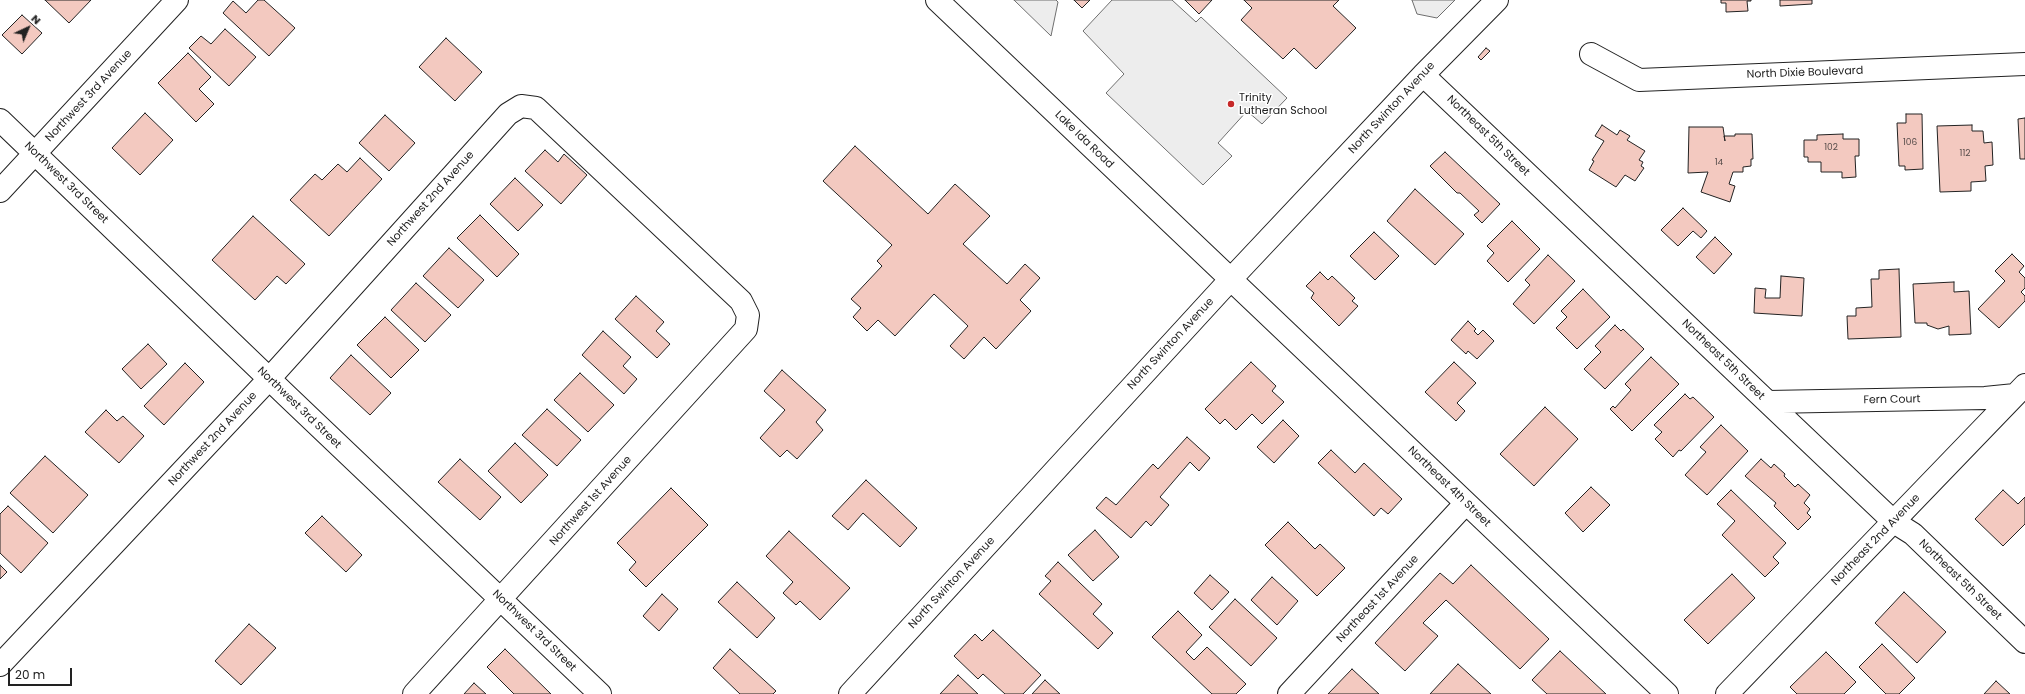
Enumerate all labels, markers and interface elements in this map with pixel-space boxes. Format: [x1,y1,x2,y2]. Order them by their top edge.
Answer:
north arrow [8,8,48,48]
text: N [28,11,45,28]
street label: Northwest 3rd Avenue [43,47,135,145]
street label: North Swinton Avenue [1346,59,1438,157]
street label: North Dixie Boulevard [1747,64,1863,82]
place label: Trinity Lutheran School [1239,91,1327,117]
street label: Northeast 5th Street [1444,93,1532,179]
marker: Trinity Lutheran School [1226,99,1236,109]
street label: Lake Ida Road [1052,109,1116,171]
house number: 106 [1903,138,1917,148]
street label: Northwest 3rd Street [21,139,111,227]
house number: 102 [1824,143,1838,153]
street label: Northwest 2nd Avenue [385,149,477,249]
house number: 112 [1960,149,1970,159]
house number: 14 [1715,158,1723,168]
street label: North Swinton Avenue [1125,295,1217,393]
street label: Northeast 5th Street [1679,317,1767,403]
street label: Northwest 3rd Street [254,364,344,452]
street label: Northwest 2nd Avenue [166,389,260,489]
street label: Fern Court [1863,393,1921,407]
street label: Northeast 4th Street [1405,444,1493,530]
street label: Northwest 1st Avenue [547,453,635,549]
street label: Northeast 2nd Avenue [1829,492,1923,588]
street label: North Swinton Avenue [906,534,998,632]
street label: Northeast 5th Street [1916,537,2004,623]
street label: Northeast 1st Avenue [1334,553,1422,645]
street label: Northwest 3rd Street [489,587,579,675]
scale bar [10,660,74,686]
text: 20 m [15,666,45,683]

